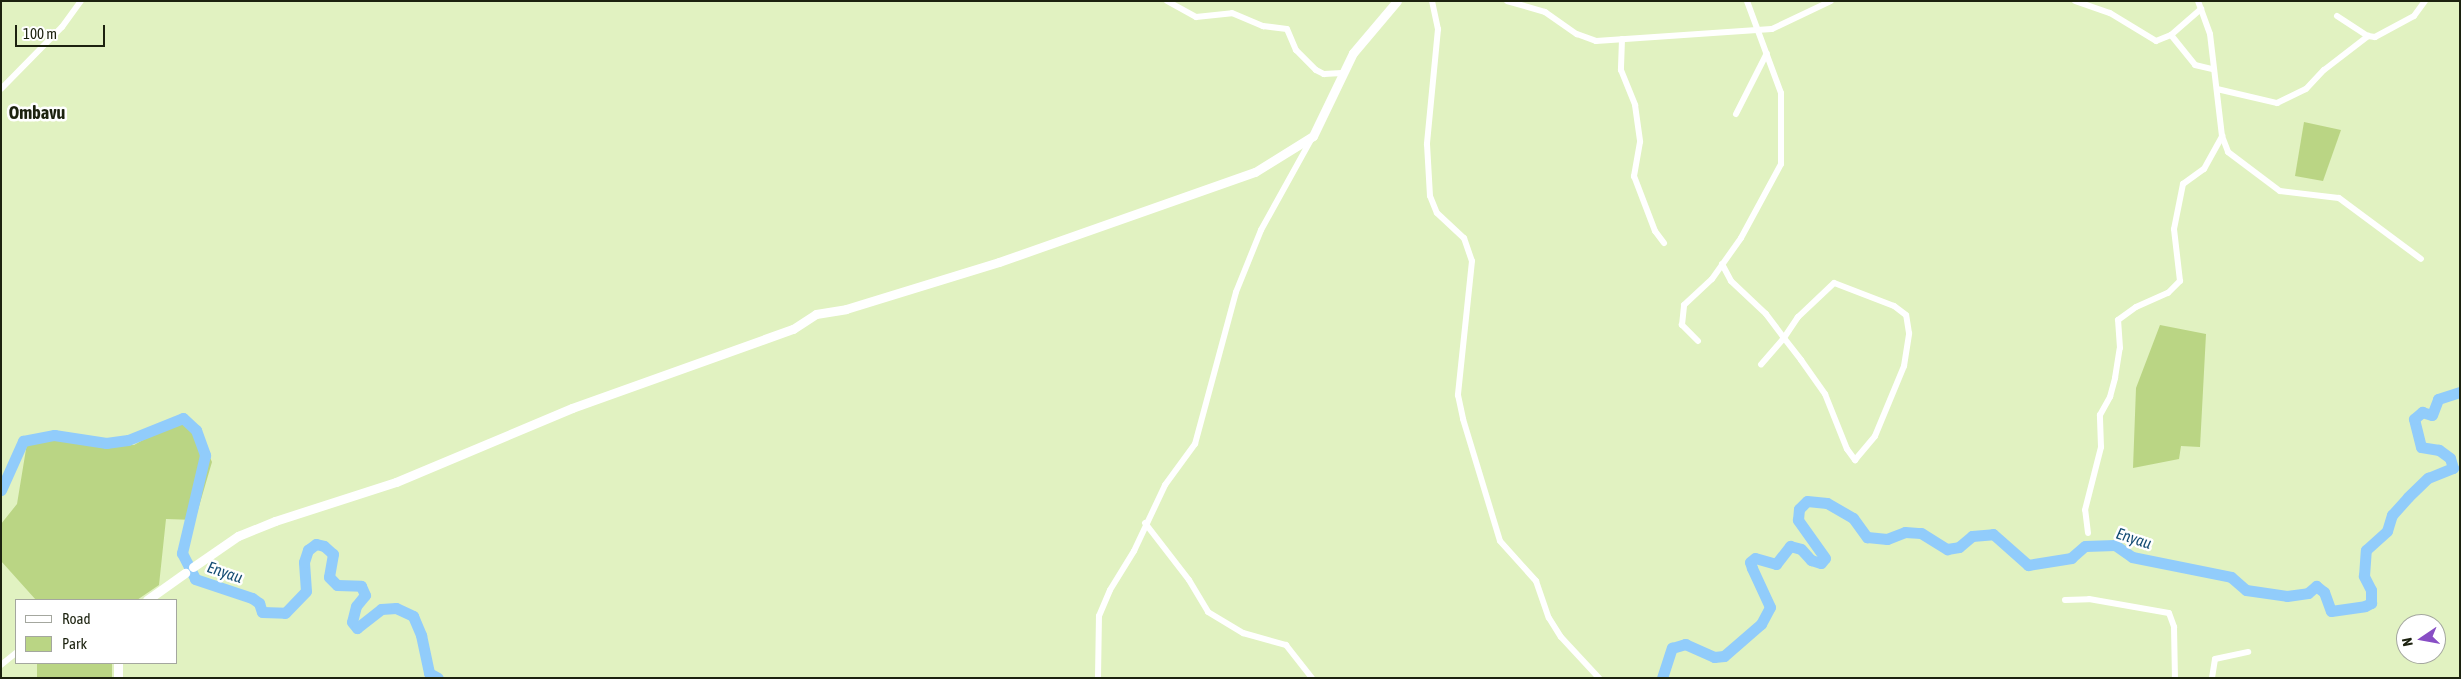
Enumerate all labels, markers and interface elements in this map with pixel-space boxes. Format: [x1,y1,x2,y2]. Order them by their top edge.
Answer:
scale bar [18,15,108,47]
text: 100 m [23,25,57,42]
district label: Ombavu [9,102,65,124]
water label: Enyau [2114,523,2154,553]
water label: Enyau [205,557,245,587]
legend [15,599,178,664]
text: Road [62,610,91,627]
north arrow [2396,614,2446,664]
text: Park [62,635,87,652]
text: N [2399,636,2416,648]

